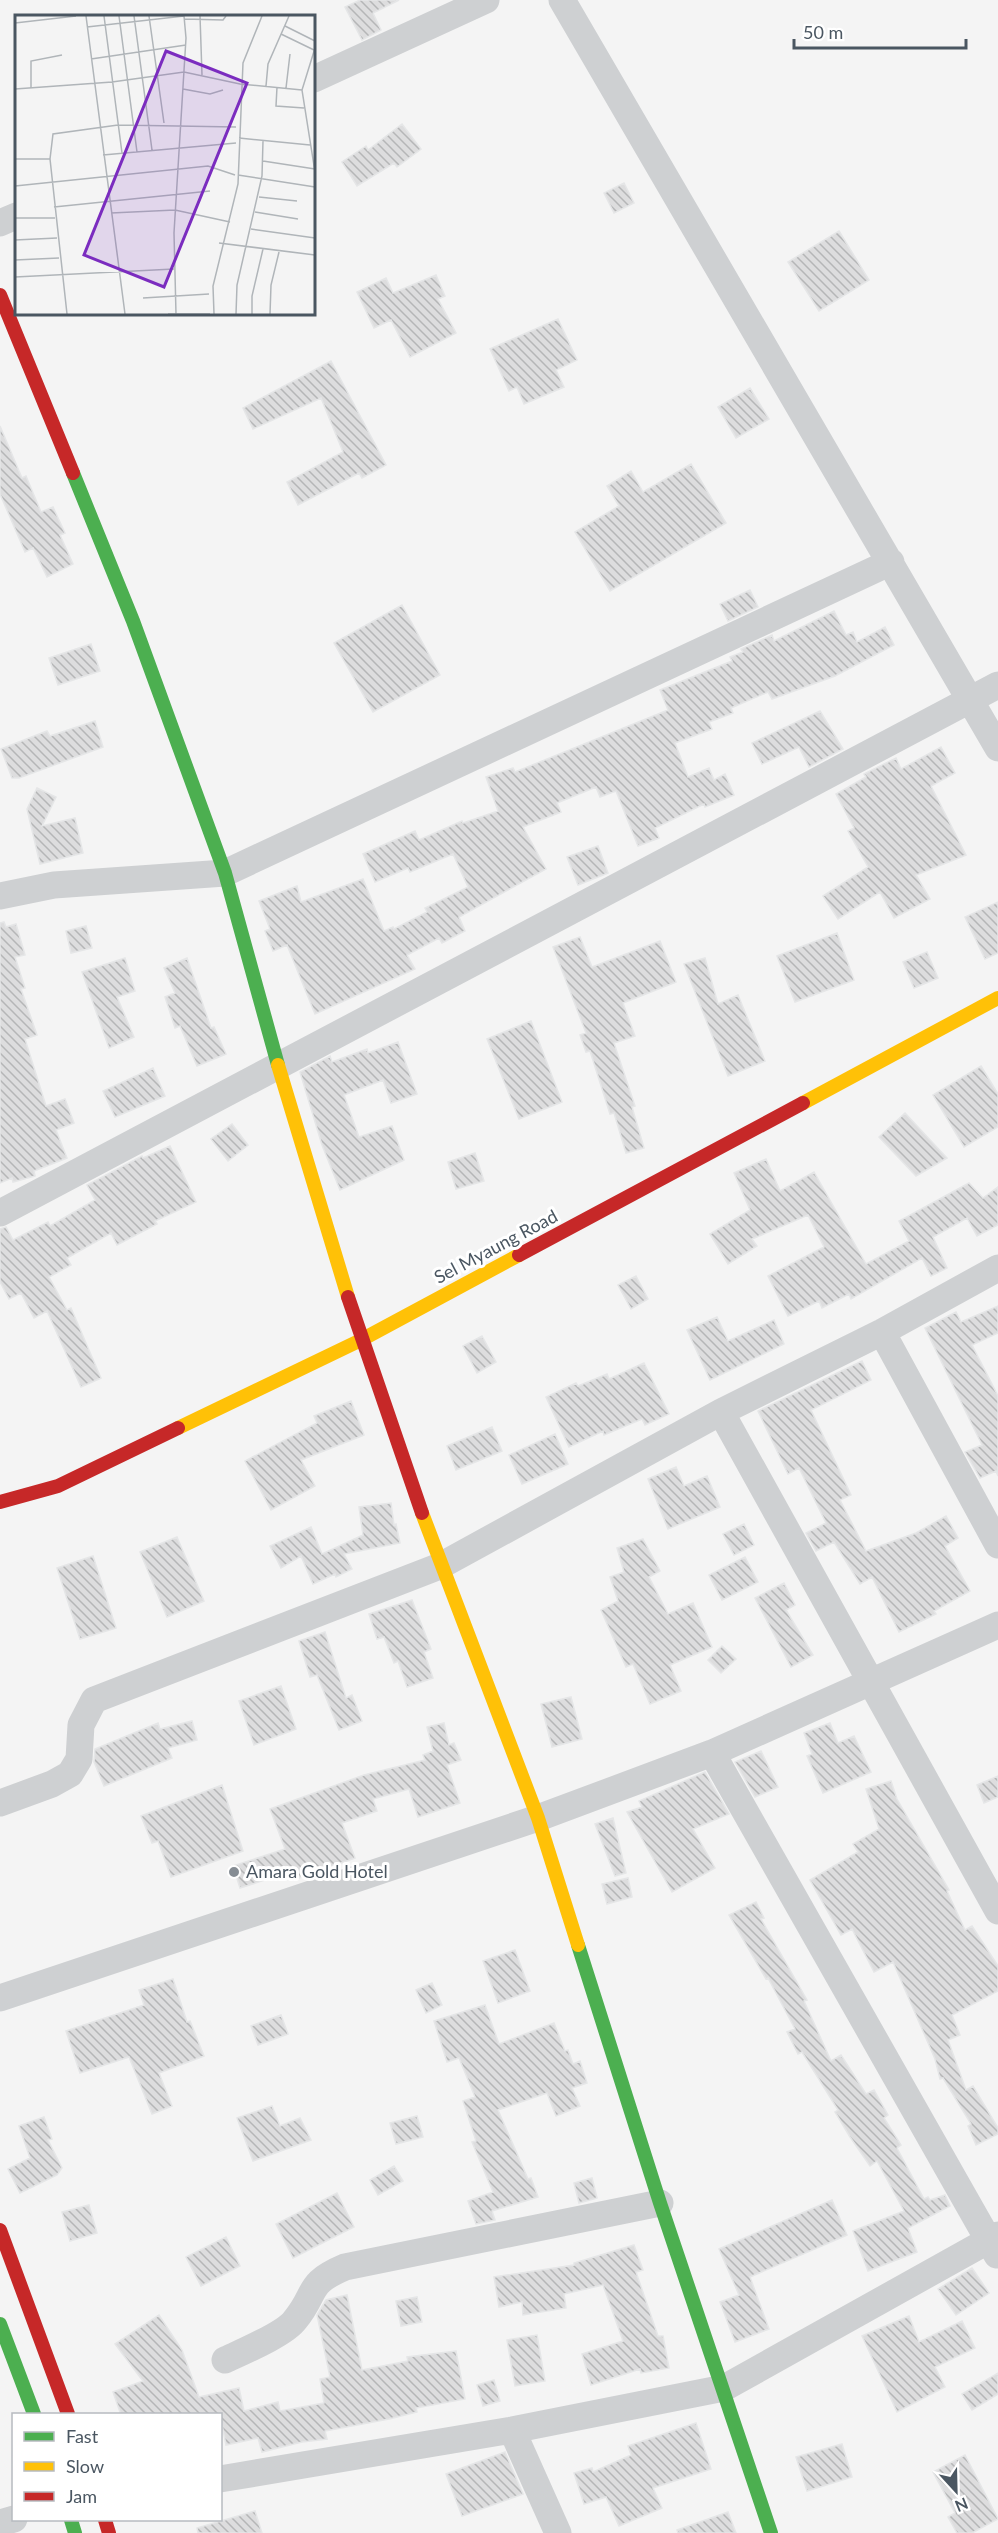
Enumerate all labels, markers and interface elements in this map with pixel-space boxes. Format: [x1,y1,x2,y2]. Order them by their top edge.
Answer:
scale bar [794,12,966,50]
inset map [15,15,315,315]
text: 50 m [803,21,843,43]
street label: Sel Myaung Road [430,1204,561,1288]
place label: Amara Gold Hotel [246,1860,388,1882]
marker: Amara Gold Hotel [227,1865,241,1879]
legend [12,2413,222,2521]
text: Fast [66,2425,99,2447]
text: Slow [66,2455,104,2477]
north arrow [926,2461,986,2521]
text: Jam [66,2485,97,2507]
text: N [953,2494,971,2516]

